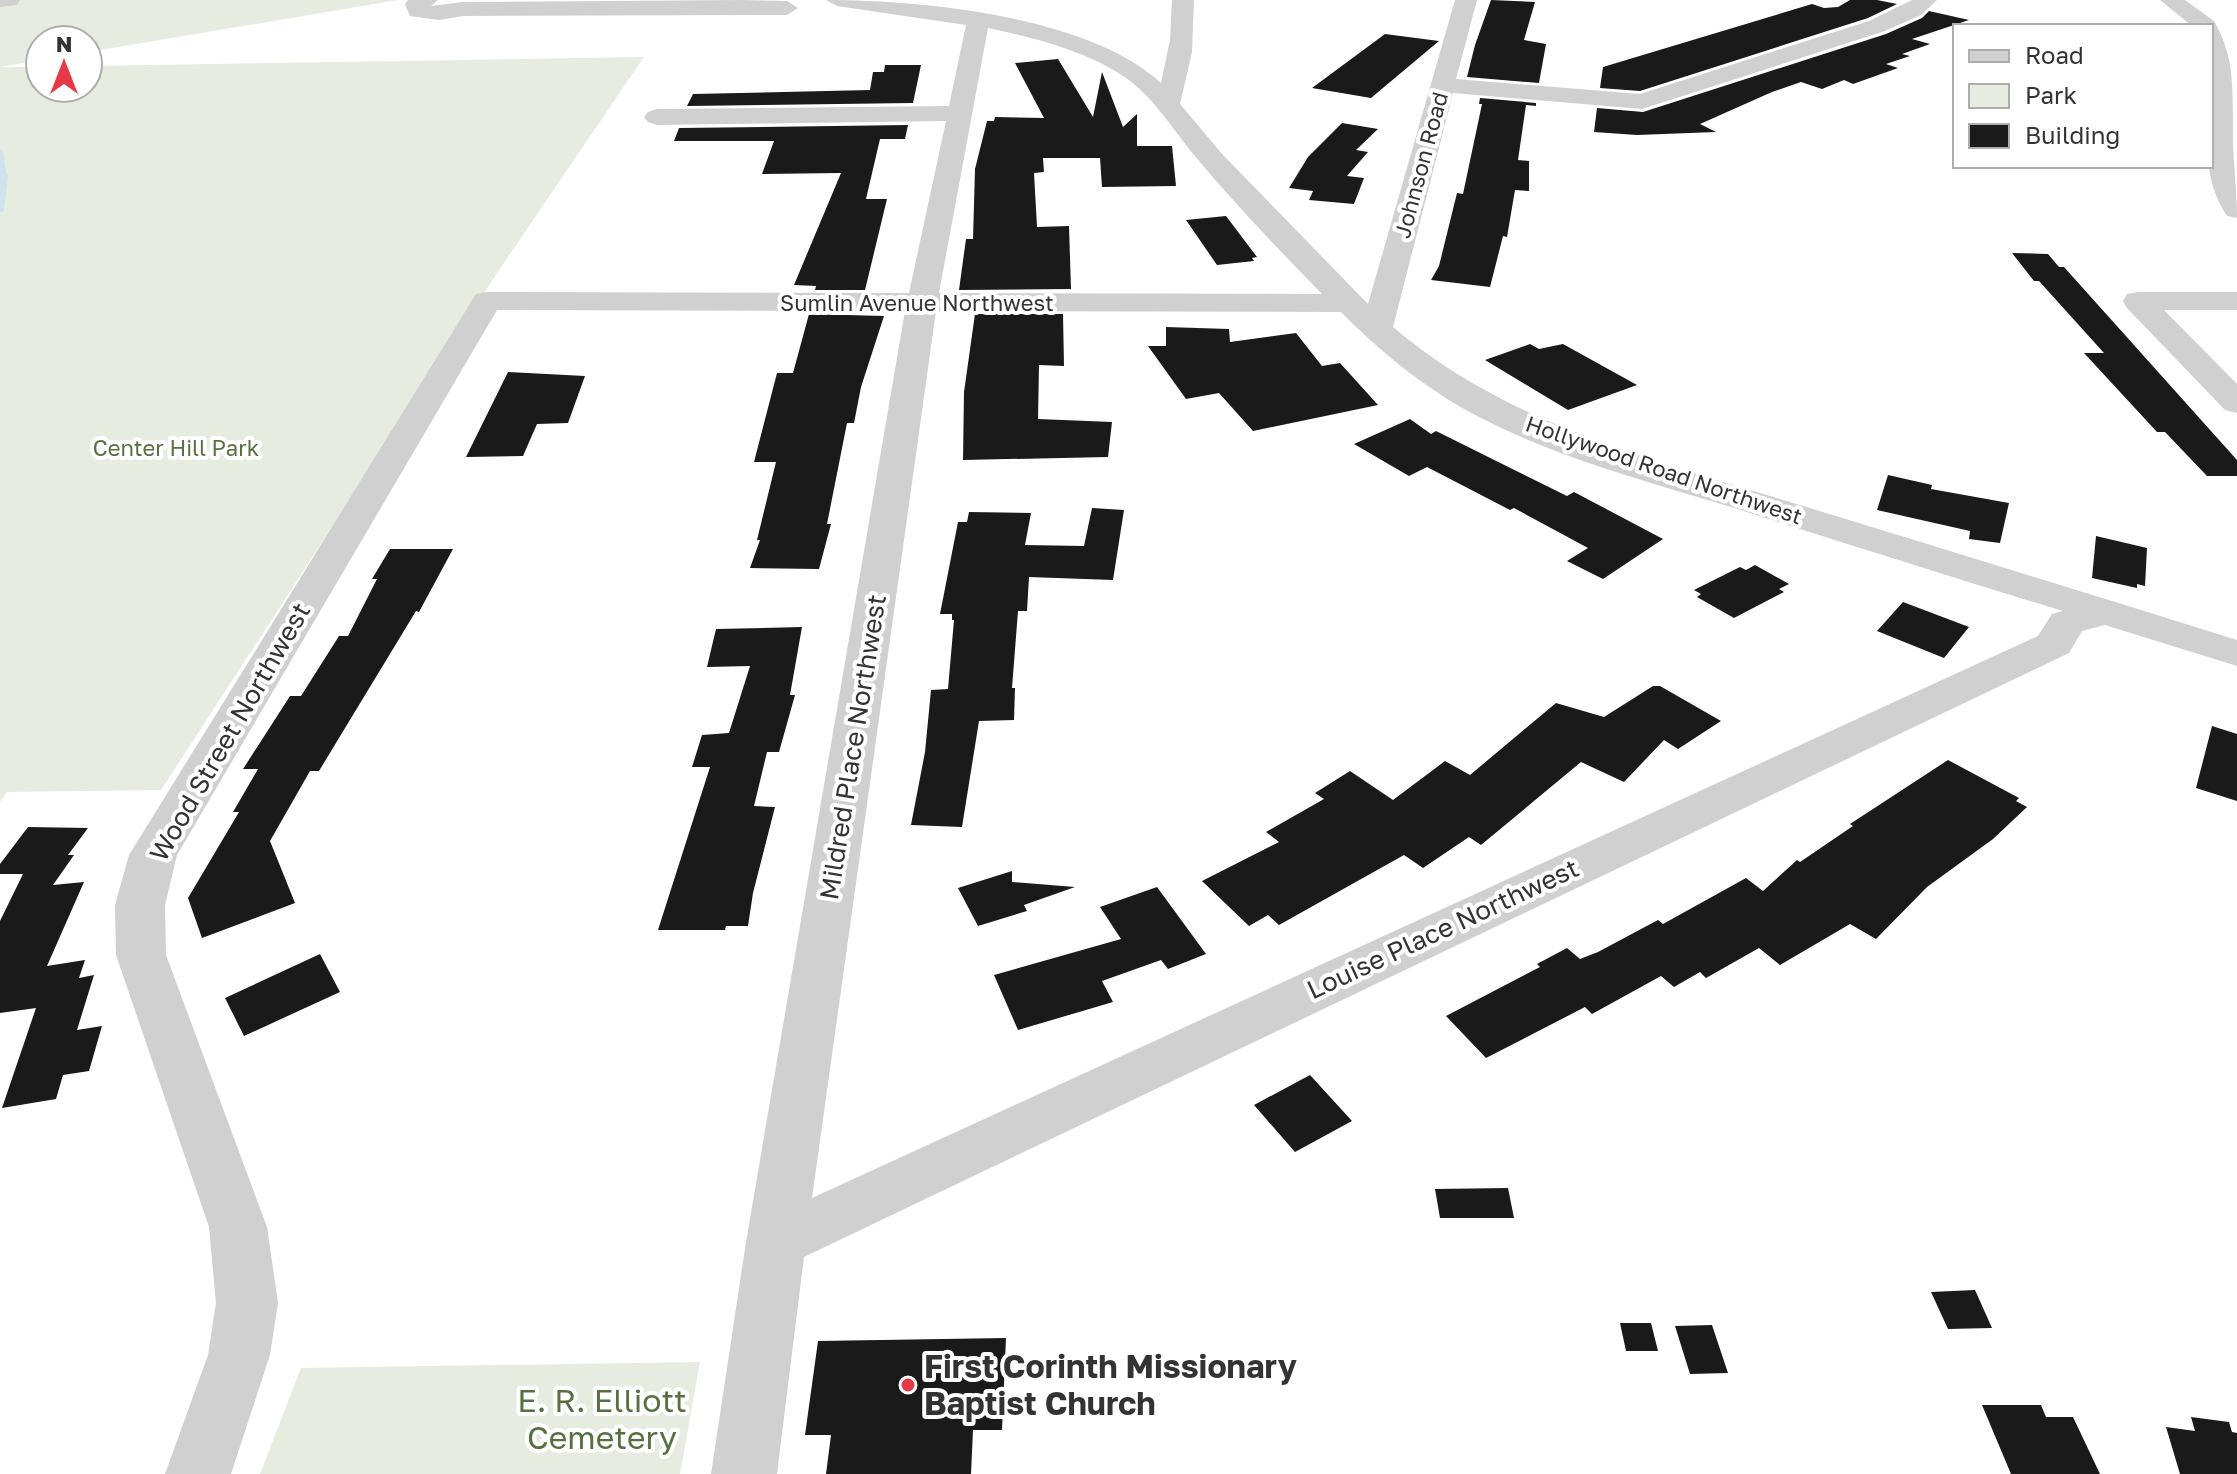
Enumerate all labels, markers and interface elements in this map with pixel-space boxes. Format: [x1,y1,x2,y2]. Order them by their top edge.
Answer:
north arrow [24,24,104,104]
legend [1953,24,2213,168]
text: N [56,30,72,57]
text: Road [2025,40,2084,69]
text: Park [2025,80,2077,109]
street label: Johnson Road [1388,89,1453,241]
text: Building [2025,120,2120,149]
street label: Sumlin Avenue Northwest [780,289,1054,316]
street label: Hollywood Road Northwest [1522,409,1806,530]
park label: Center Hill Park [93,434,259,461]
street label: Mildred Place Northwest [813,592,892,902]
street label: Wood Street Northwest [143,597,316,866]
street label: Louise Place Northwest [1302,852,1584,1005]
place label: First Corinth Missionary Baptist Church [924,1347,1297,1422]
marker: First Corinth Missionary Baptist Church [899,1376,917,1394]
park label: E. R. Elliott Cemetery [517,1381,687,1456]

